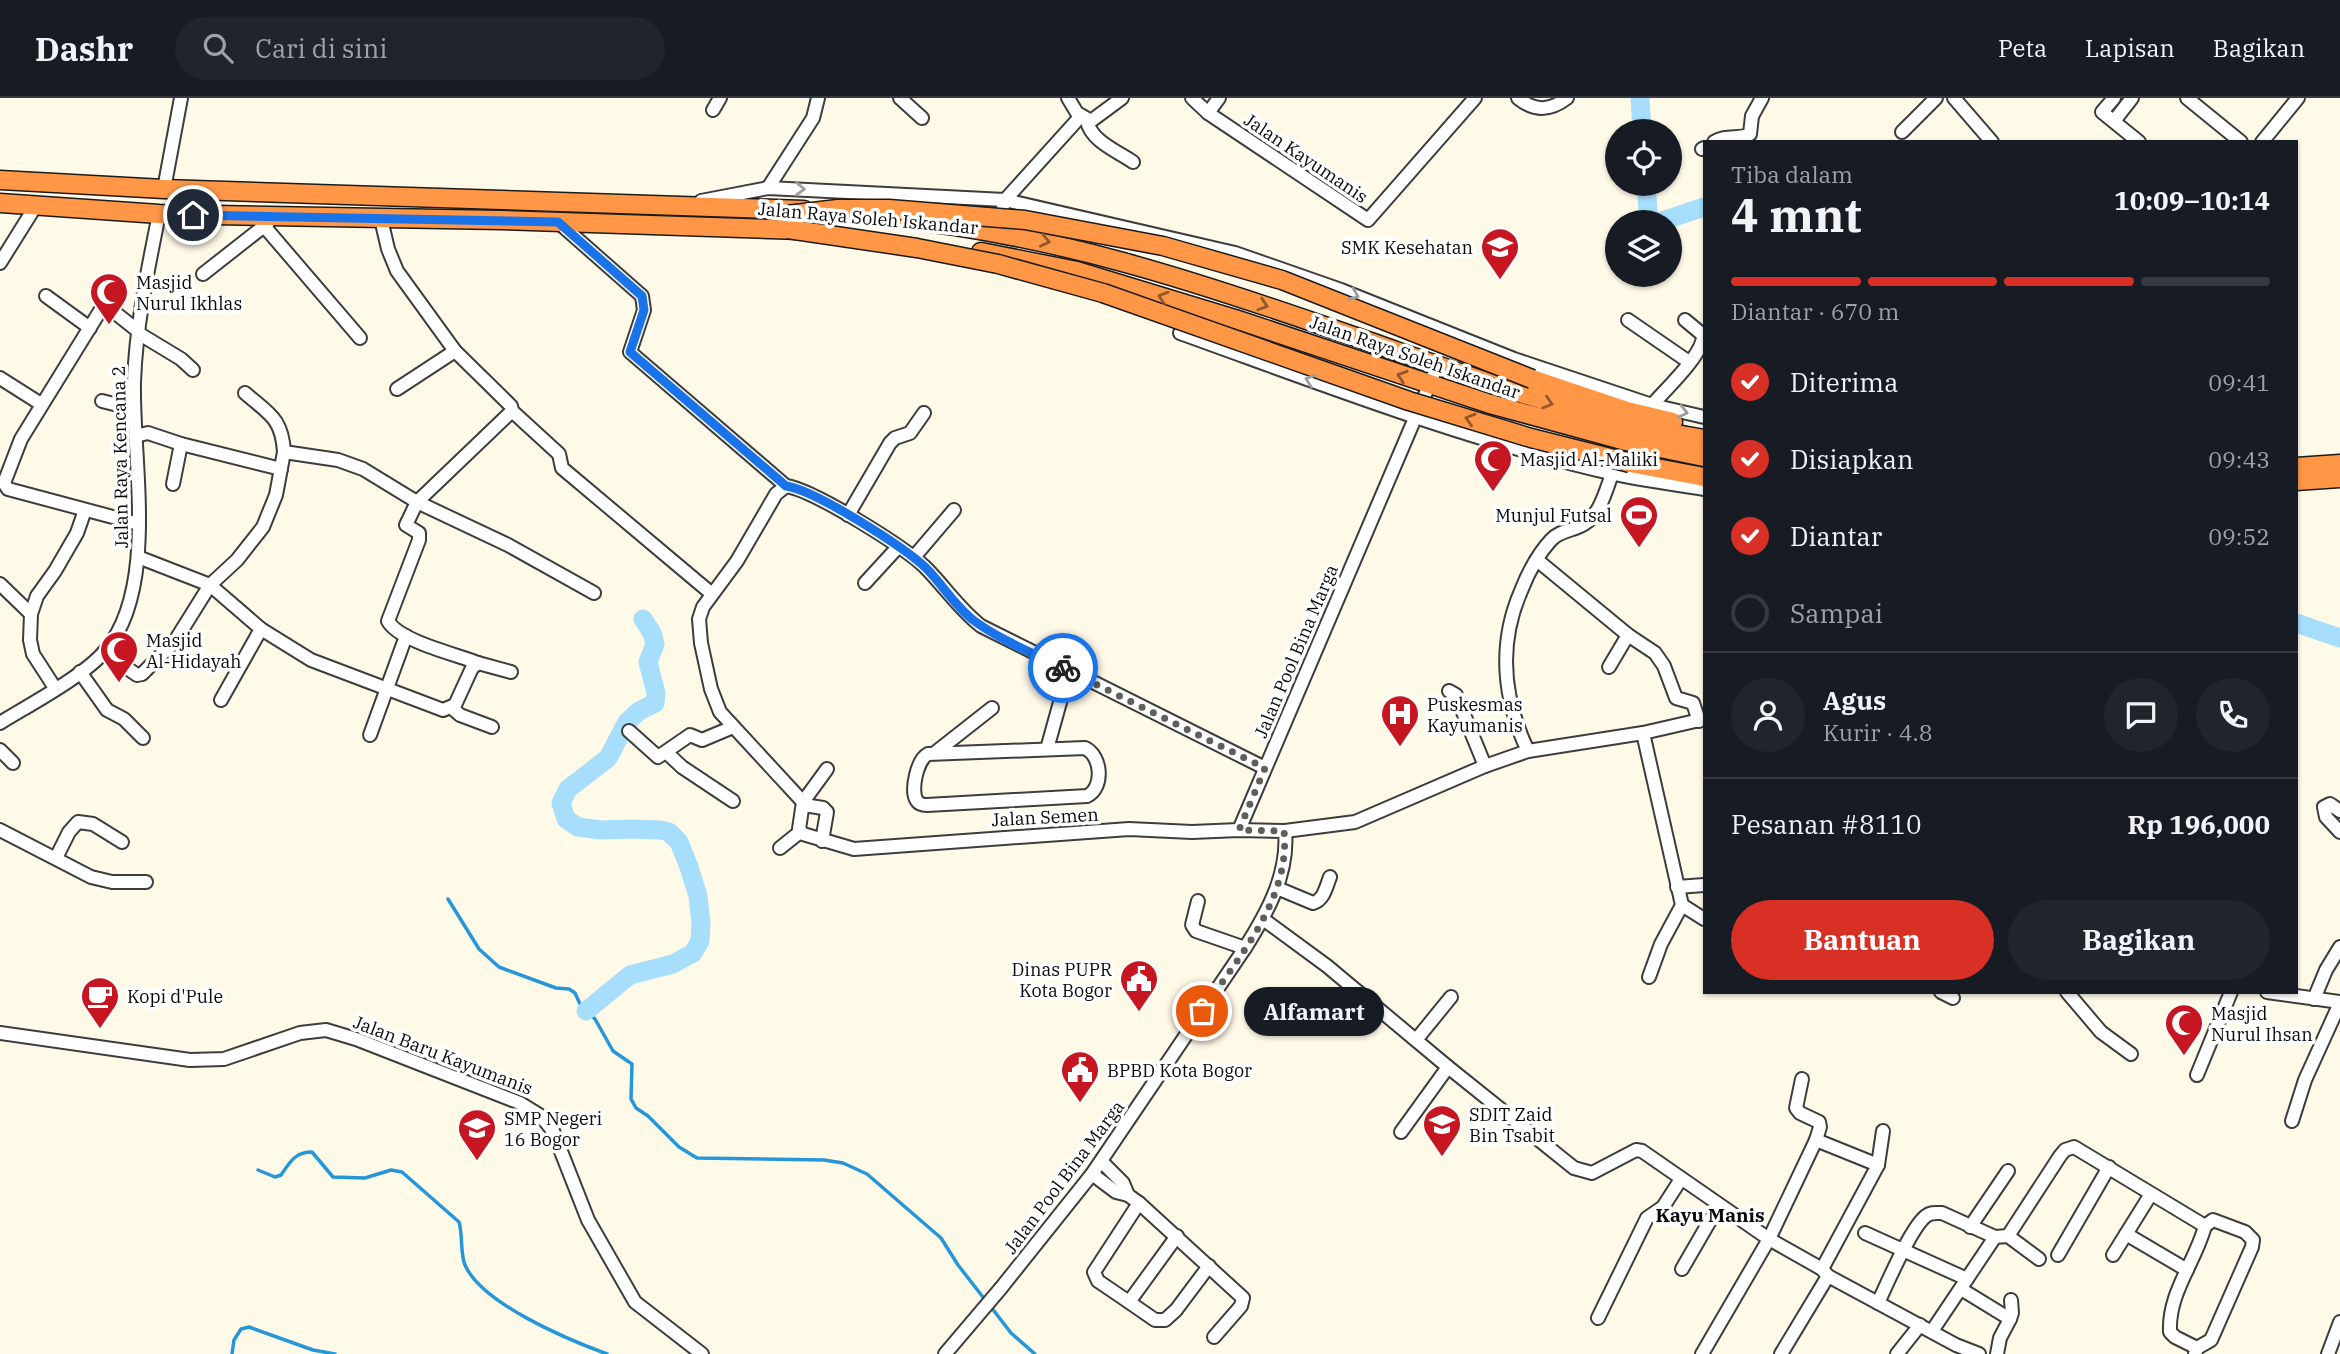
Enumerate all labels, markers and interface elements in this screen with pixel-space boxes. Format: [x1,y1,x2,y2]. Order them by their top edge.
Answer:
search box [175,17,665,80]
text: Dashr [35,27,133,70]
icon: search [199,29,237,67]
text: Cari di sini [255,31,388,65]
text: Peta [1998,32,2047,64]
text: Lapisan [2085,32,2175,64]
text: Bagikan [2213,32,2305,64]
street label: Jalan Kayumanis [1240,108,1372,208]
map controls [1605,119,1682,287]
button: locate [1605,119,1682,196]
text: Tiba dalam [1731,159,1853,189]
one-way arrow [795,182,806,197]
text: 10:09–10:14 [2114,183,2270,217]
pin [163,185,223,245]
text: 4 mnt [1731,185,1862,245]
icon: home [174,196,212,234]
street label: Jalan Raya Soleh Iskandar [757,197,979,239]
button: layers [1605,210,1682,287]
school or university icon: SMK Kesehatan [1479,226,1521,281]
one-way arrow [1039,233,1051,248]
place label: SMK Kesehatan [1341,236,1473,259]
mosque icon: Masjid Nurul Ikhlas [88,271,130,326]
place label: Masjid Nurul Ikhlas [136,271,242,315]
one-way arrow [1347,287,1359,301]
one-way arrow [1157,291,1169,306]
text: Diantar · 670 m [1731,296,1899,326]
one-way arrow [1257,297,1269,312]
street label: Jalan Raya Soleh Iskandar [1307,310,1523,404]
icon: check [1731,363,1769,401]
street label: Jalan Raya Kencana 2 [107,365,133,549]
text: Diterima [1790,365,1898,399]
text: 09:41 [2208,367,2270,397]
one-way arrow [1397,370,1409,384]
one-way arrow [1304,374,1316,388]
one-way arrow [1542,394,1554,409]
one-way arrow [1677,404,1689,418]
one-way arrow [1464,413,1476,428]
mosque icon: Masjid Al-Maliki [1472,438,1514,493]
icon: check [1731,440,1769,478]
text: Disiapkan [1790,442,1914,476]
text: 09:43 [2208,444,2270,474]
place label: Masjid Al-Maliki [1520,448,1658,471]
sports icon: Munjul Futsal [1618,494,1660,549]
place label: Munjul Futsal [1495,504,1612,527]
icon: check [1731,517,1769,555]
text: Diantar [1790,519,1882,553]
text: 09:52 [2208,521,2270,551]
street label: Jalan Pool Bina Marga [1249,561,1343,741]
text: Sampai [1790,596,1883,630]
mosque icon: Masjid Al-Hidayah [98,629,140,684]
place label: Masjid Al-Hidayah [146,629,242,673]
courier [1028,633,1098,703]
icon: bike [1044,649,1082,687]
button: person [1731,678,1805,752]
button: chat [2104,678,2178,752]
button: phone [2196,678,2270,752]
text: Agus [1823,683,1886,717]
hospital icon: Puskesmas Kayumanis [1379,693,1421,748]
place label: Puskesmas Kayumanis [1427,693,1523,737]
text: Kurir · 4.8 [1823,717,1932,747]
street label: Jalan Semen [991,803,1099,831]
text: Pesanan #8110 [1731,807,1921,841]
text: Rp 196,000 [2127,807,2270,841]
button: Bantuan [1731,900,1994,980]
button: Bagikan [2008,900,2270,980]
place label: Dinas PUPR Kota Bogor [1012,958,1112,1002]
public building icon: Dinas PUPR Kota Bogor [1118,958,1160,1013]
cafe icon: Kopi d'Pule [79,975,121,1030]
pin [1172,981,1232,1041]
place label: Kopi d'Pule [127,985,223,1008]
callout: Alfamart [1244,986,1384,1035]
icon: bag [1183,992,1221,1030]
text: Alfamart [1263,996,1365,1026]
mosque icon: Masjid Nurul Ihsan [2163,1002,2205,1057]
place label: Masjid Nurul Ihsan [2211,1002,2313,1046]
street label: Jalan Baru Kayumanis [350,1010,536,1100]
public building icon: BPBD Kota Bogor [1059,1049,1101,1104]
place label: BPBD Kota Bogor [1107,1059,1252,1082]
street label: Jalan Pool Bina Marga [999,1096,1129,1258]
school or university icon: SDIT Zaid Bin Tsabit [1421,1103,1463,1158]
place label: SDIT Zaid Bin Tsabit [1469,1103,1555,1147]
school or university icon: SMP Negeri 16 Bogor [456,1107,498,1162]
place label: SMP Negeri 16 Bogor [504,1107,603,1151]
district label: Kayu Manis [1655,1203,1765,1227]

